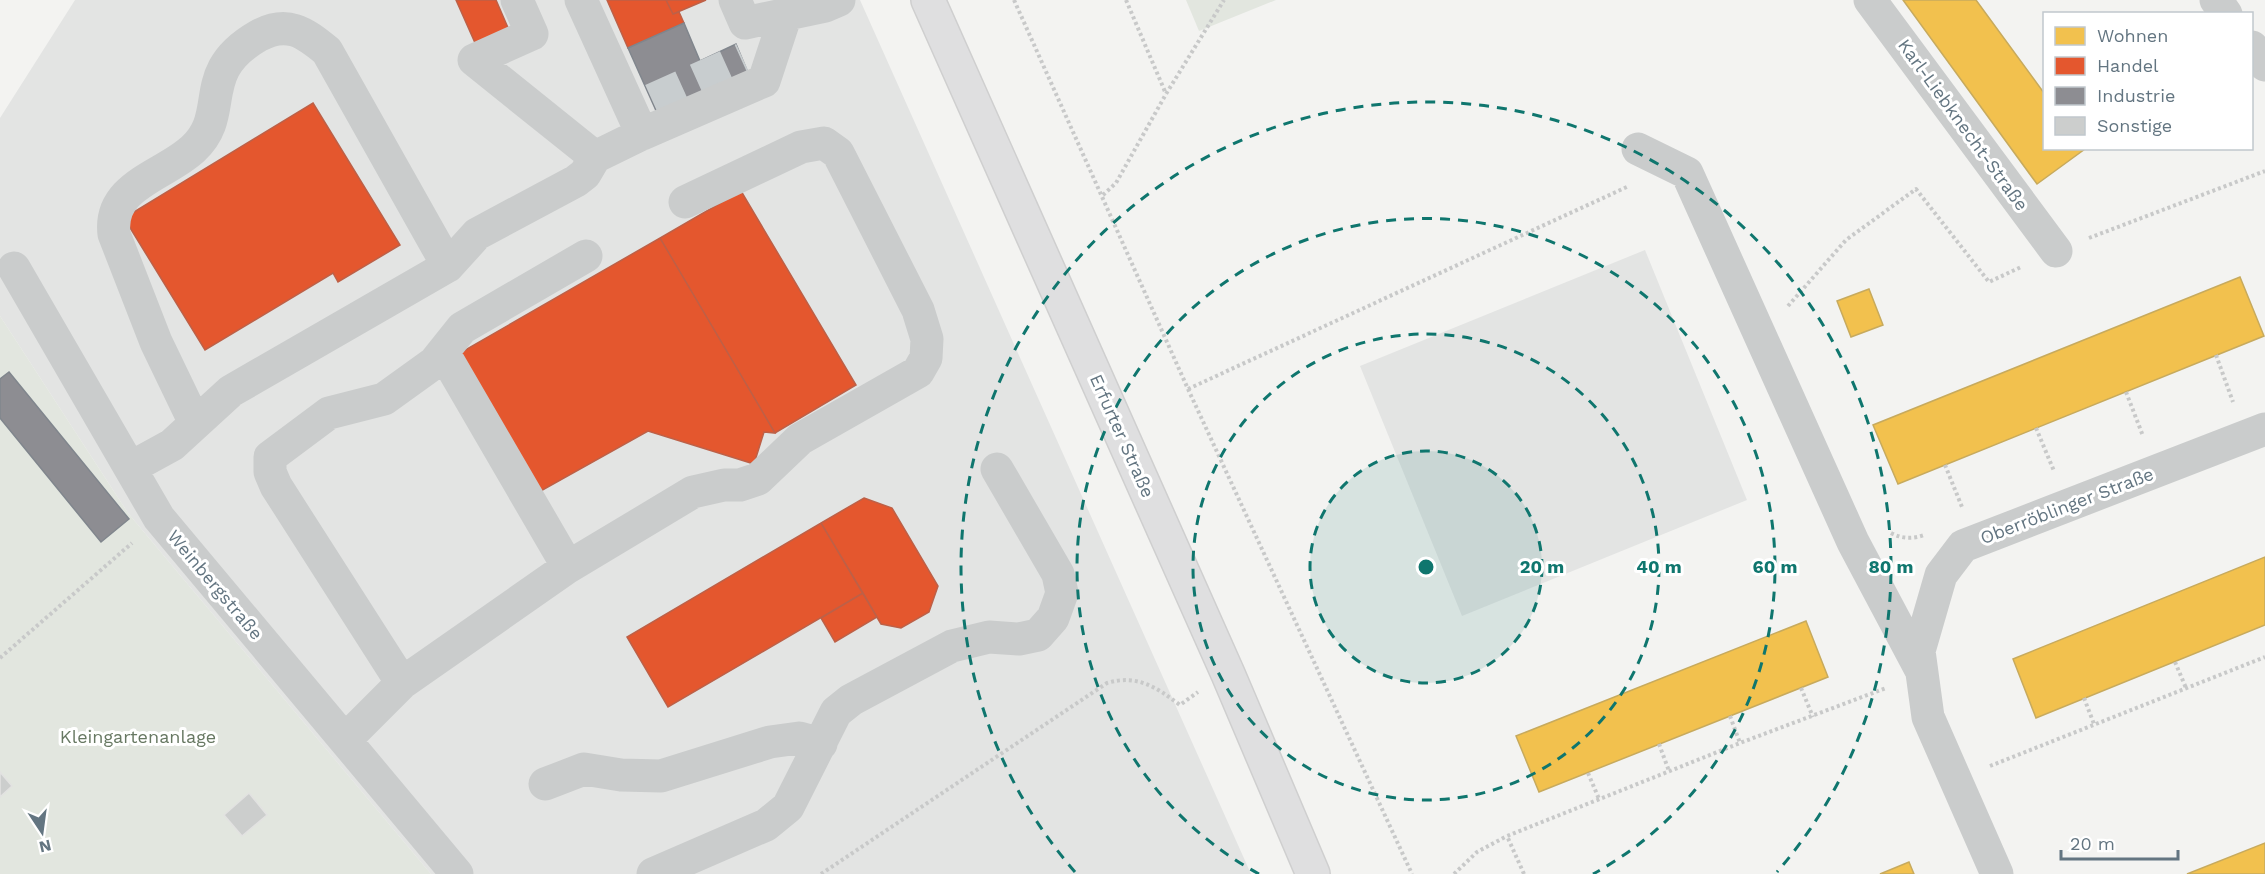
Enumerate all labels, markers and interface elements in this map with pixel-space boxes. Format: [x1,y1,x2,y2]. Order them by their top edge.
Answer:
legend [2043,12,2253,150]
text: Wohnen [2097,25,2168,46]
street label: Karl-Liebknecht-Straße [1894,35,2033,215]
text: Handel [2097,55,2159,76]
text: Industrie [2097,85,2175,106]
text: Sonstige [2097,115,2172,136]
street label: Erfurter Straße [1086,371,1159,501]
street label: Oberröblinger Straße [1977,463,2156,548]
street label: Weinbergstraße [163,525,267,644]
text: 20 m [1520,556,1564,577]
text: 40 m [1636,556,1682,577]
text: 60 m [1753,556,1797,577]
text: 80 m [1869,556,1913,577]
centre of rings [1416,557,1436,577]
park label: Kleingartenanlage [60,726,216,747]
north arrow [12,802,72,862]
scale bar [2061,823,2178,861]
text: 20 m [2070,833,2115,854]
text: N [37,836,53,857]

